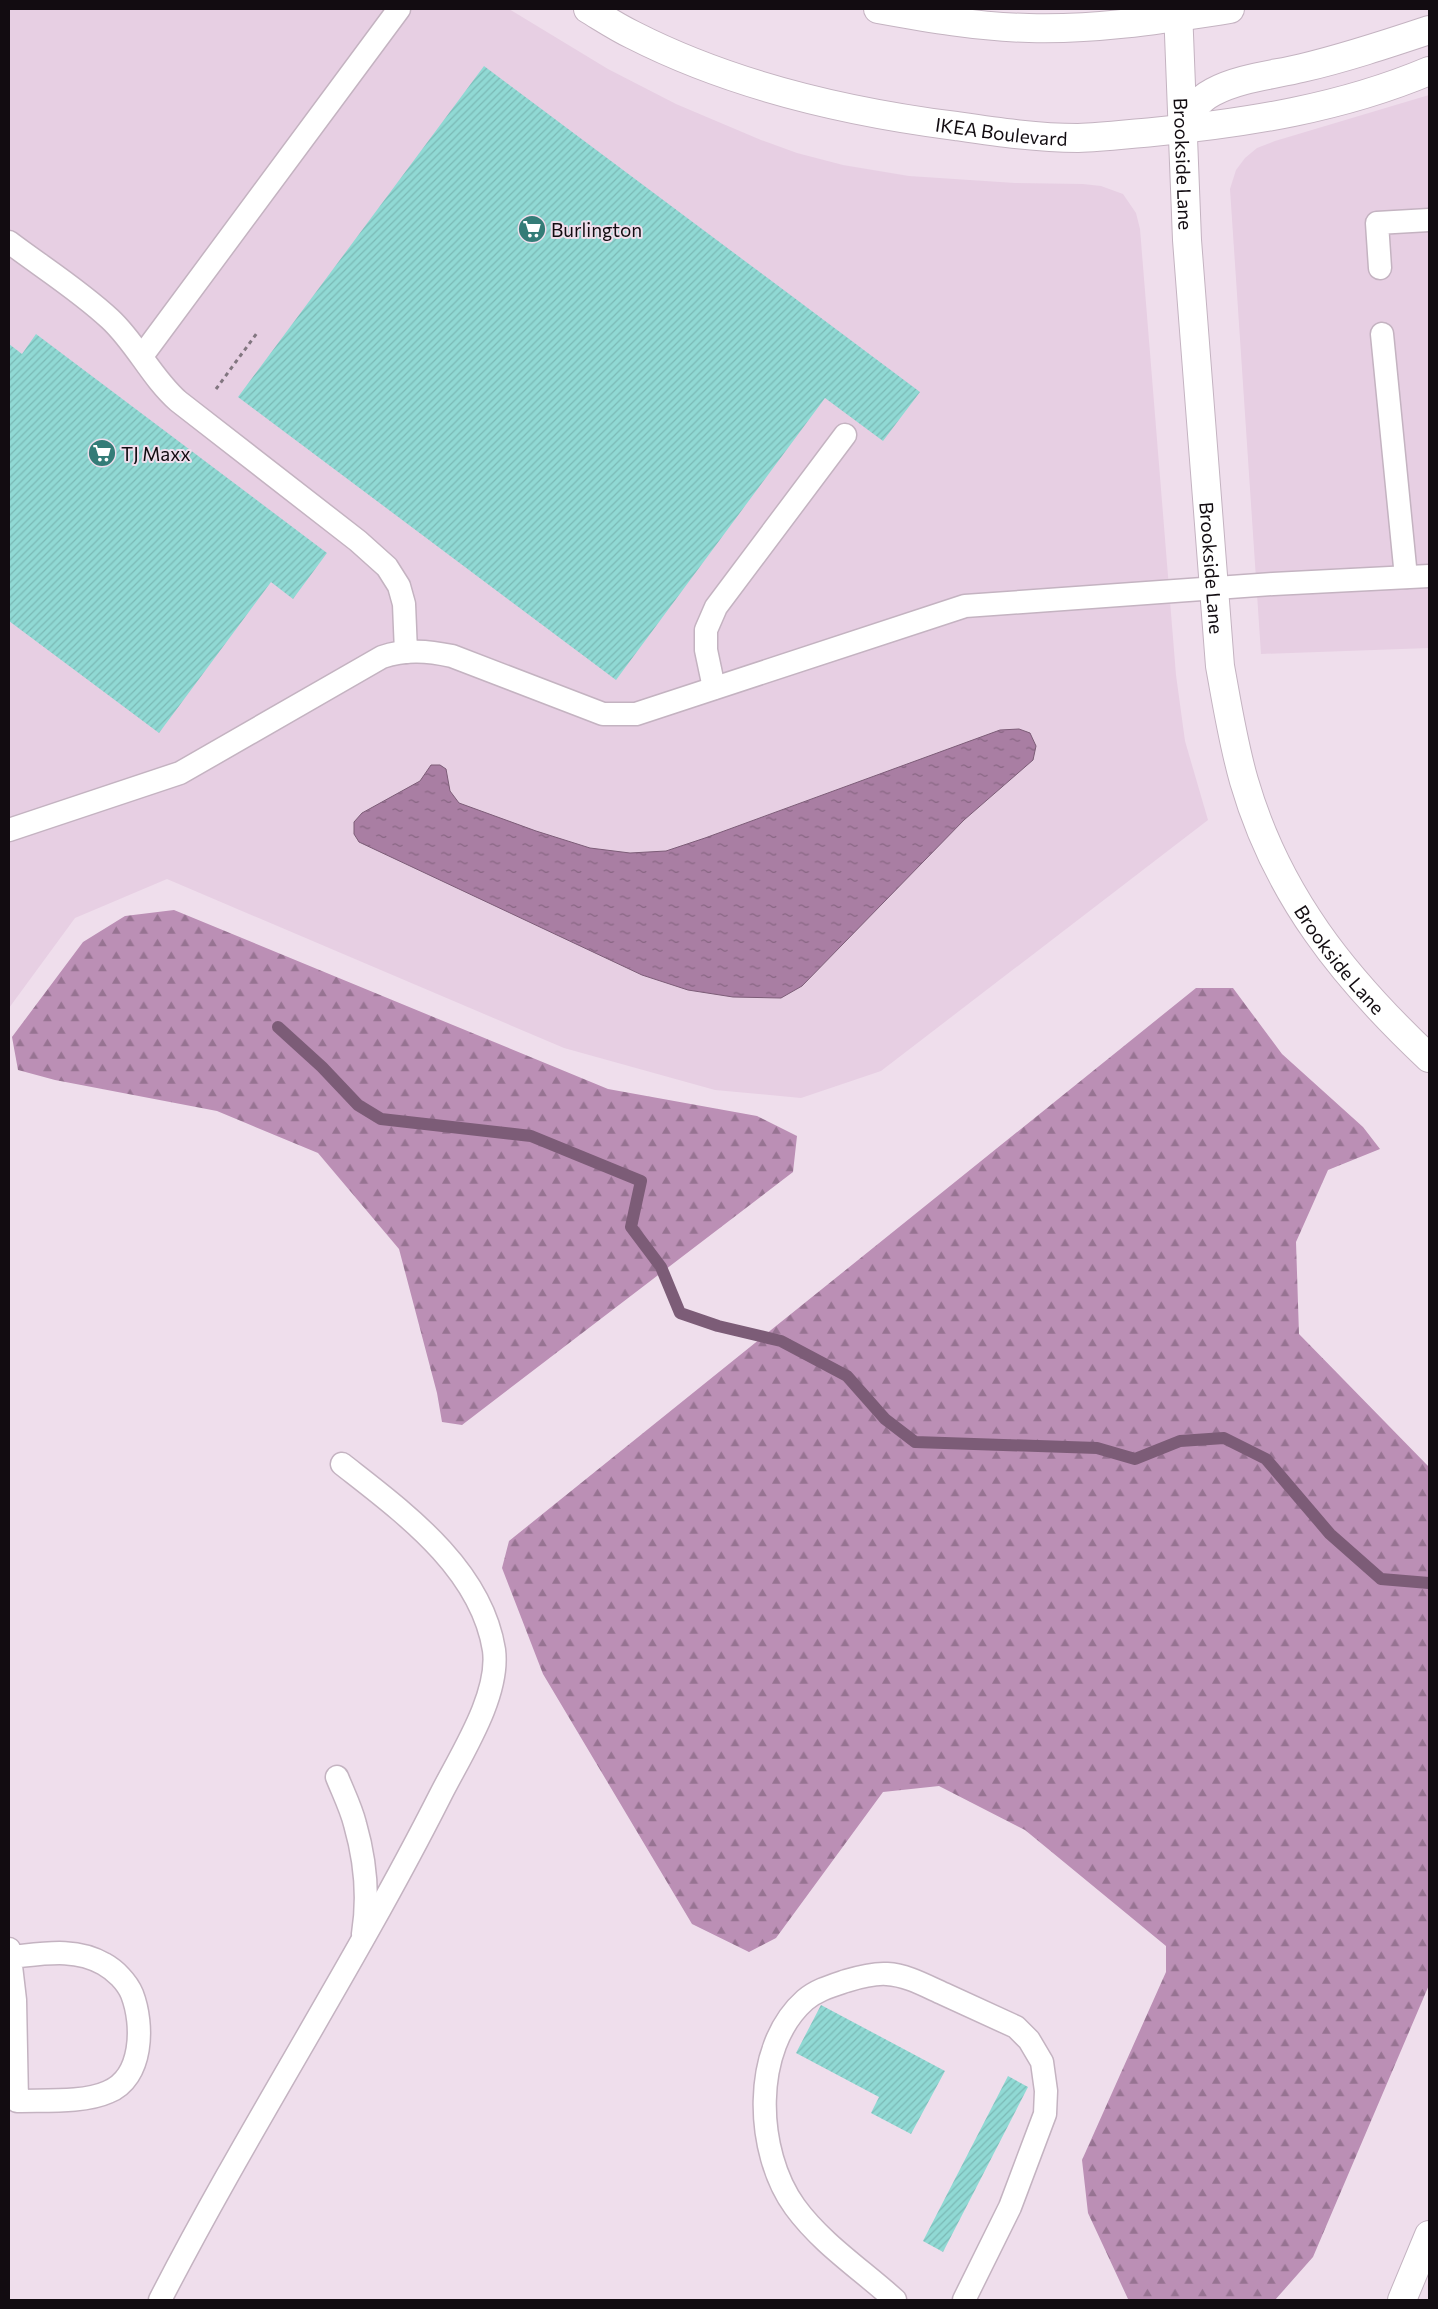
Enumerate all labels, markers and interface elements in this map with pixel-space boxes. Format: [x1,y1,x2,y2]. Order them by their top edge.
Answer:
street label: Brookside Lane [1170,97,1198,231]
street label: IKEA Boulevard [934,112,1068,149]
supermarket icon: Burlington [517,214,547,244]
place label: Burlington [551,218,642,241]
supermarket icon: TJ Maxx [87,438,117,468]
place label: TJ Maxx [121,442,191,465]
street label: Brookside Lane [1196,501,1229,635]
street label: Brookside Lane [1290,900,1390,1018]

